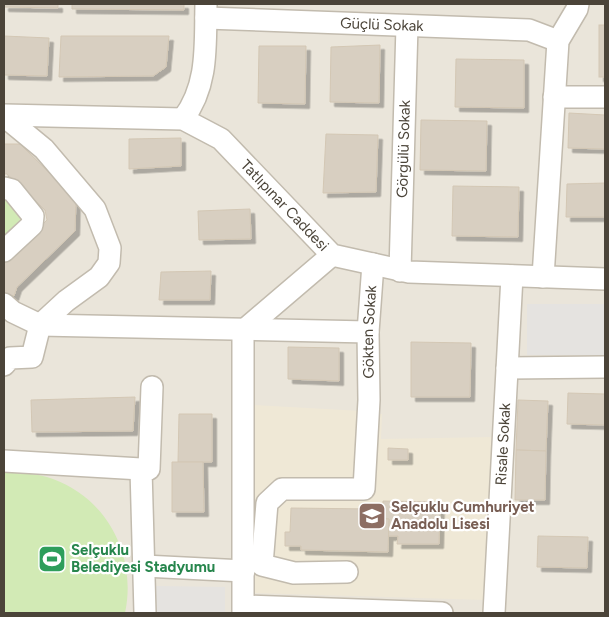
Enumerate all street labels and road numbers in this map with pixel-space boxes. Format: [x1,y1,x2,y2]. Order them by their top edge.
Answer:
street label: Güçlü Sokak [340,14,425,35]
street label: Görgülü Sokak [393,99,414,198]
street label: Tatlıpınar Caddesi [237,156,332,255]
street label: Gökten Sokak [359,284,380,379]
street label: Risale Sokak [492,402,514,486]

